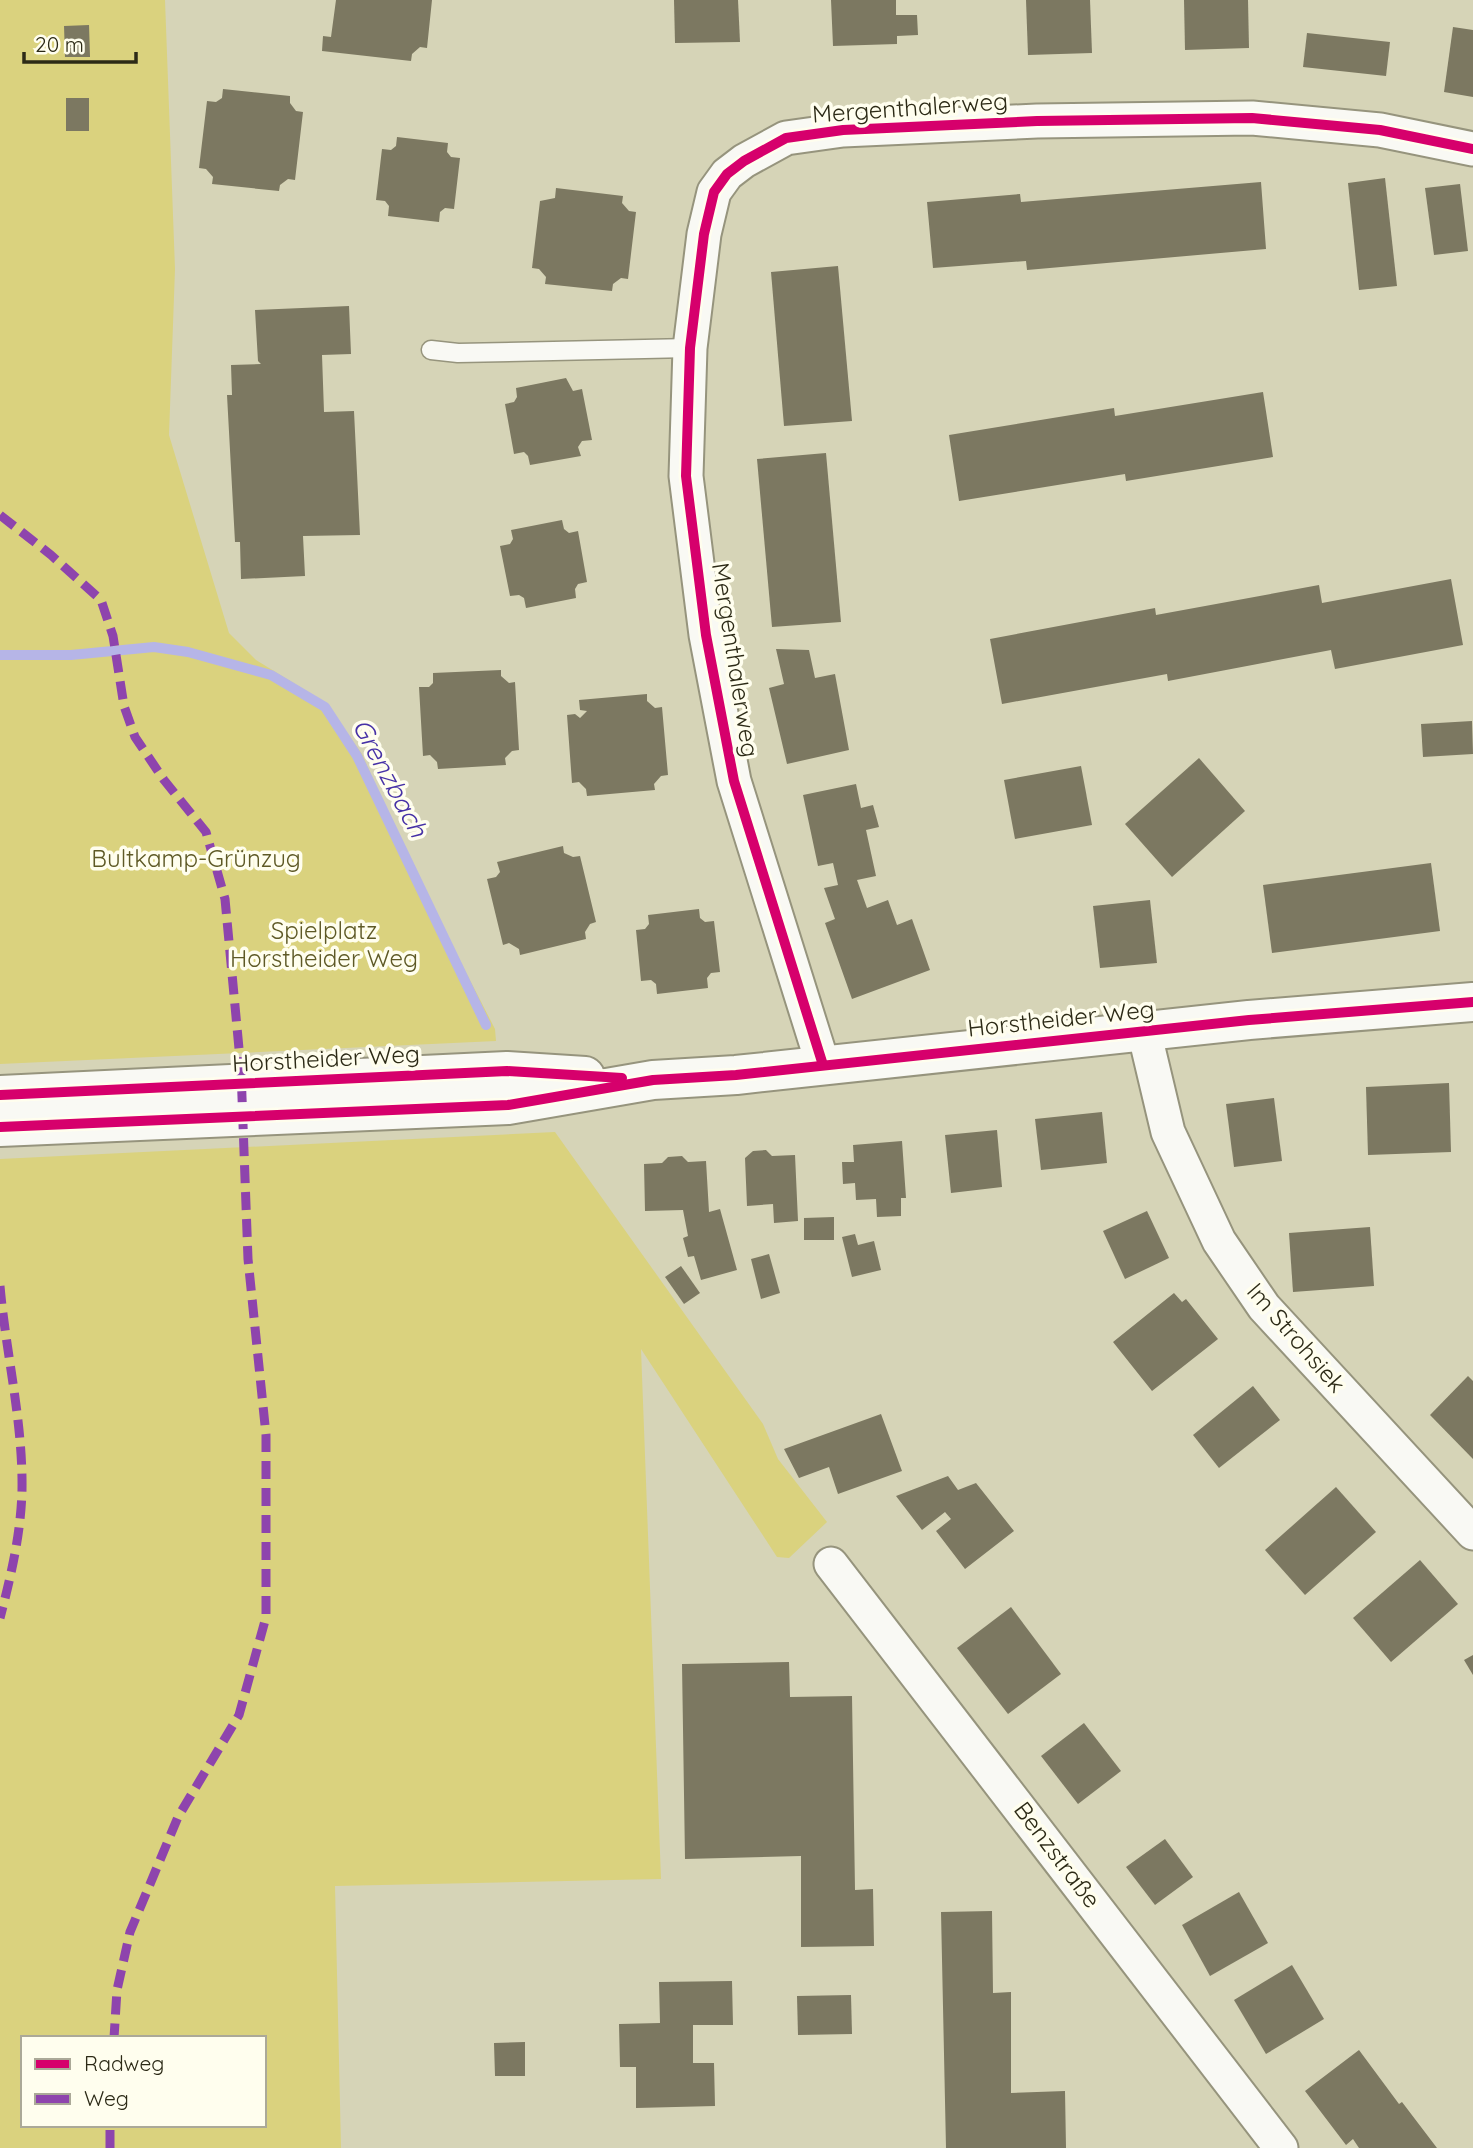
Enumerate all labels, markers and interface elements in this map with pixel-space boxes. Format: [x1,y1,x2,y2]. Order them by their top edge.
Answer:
scale bar [24,21,136,65]
text: 20 m [35,31,84,57]
street label: Mergenthalerweg [811,85,1009,129]
street label: Mergenthalerweg [706,561,766,759]
water label: Grenzbach [345,713,436,844]
park label: Bultkamp-Grünzug [91,843,301,873]
park label: Spielplatz Horstheider Weg [230,915,418,973]
street label: Horstheider Weg [966,993,1156,1043]
street label: Horstheider Weg [231,1038,421,1078]
street label: Im Strohsiek [1241,1276,1353,1398]
street label: Benzstraße [1008,1795,1108,1914]
legend [21,2036,266,2127]
text: Radweg [84,2050,164,2076]
text: Weg [84,2085,129,2111]

